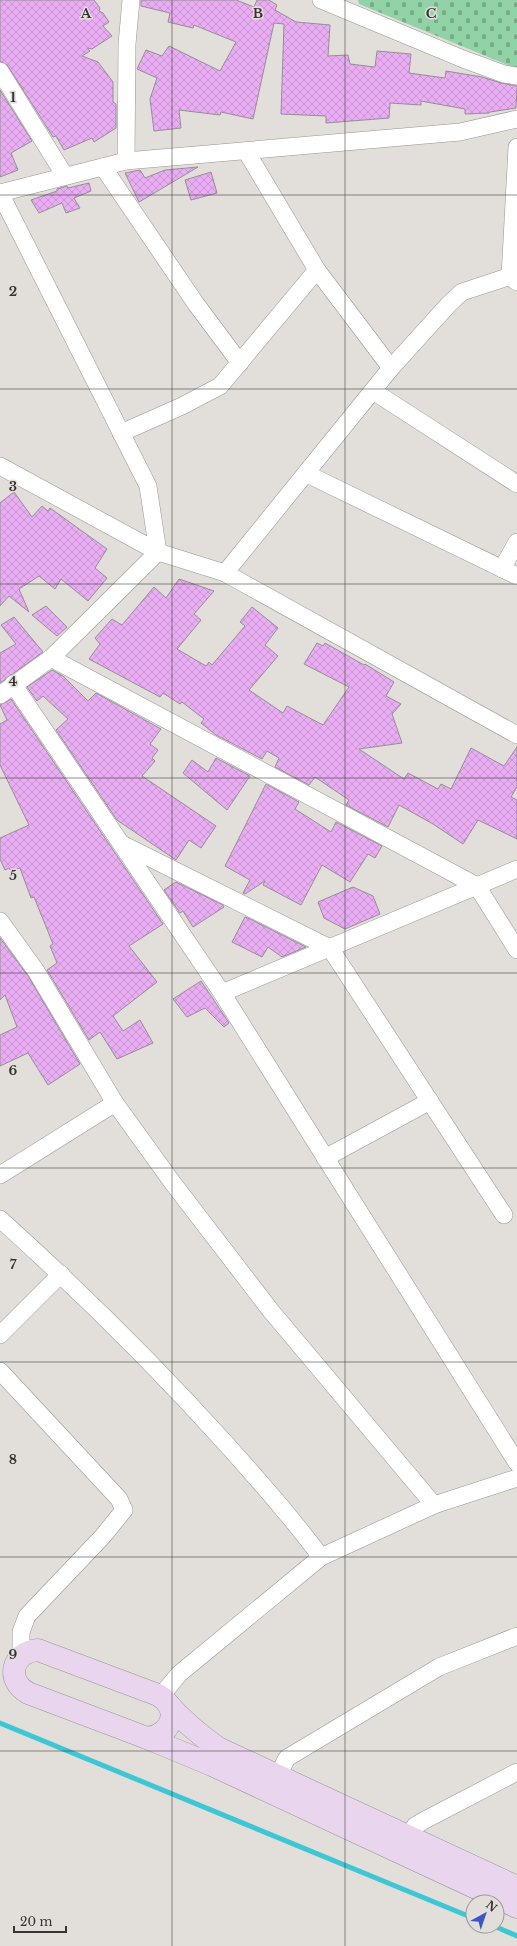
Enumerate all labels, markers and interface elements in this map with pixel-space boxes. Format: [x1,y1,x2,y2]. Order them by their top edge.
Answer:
text: A [80,5,92,22]
text: B [253,5,263,22]
text: C [426,5,437,22]
text: 1 [10,89,16,106]
text: 2 [9,283,17,300]
text: 3 [9,478,17,495]
text: 4 [9,673,18,690]
text: 5 [9,867,17,884]
text: 6 [9,1062,18,1079]
text: 7 [10,1256,17,1273]
text: 8 [9,1451,17,1468]
text: 9 [9,1646,18,1663]
north arrow [465,1894,505,1934]
text: N [483,1898,500,1915]
scale bar [14,1908,66,1934]
text: 20 m [20,1914,52,1929]

